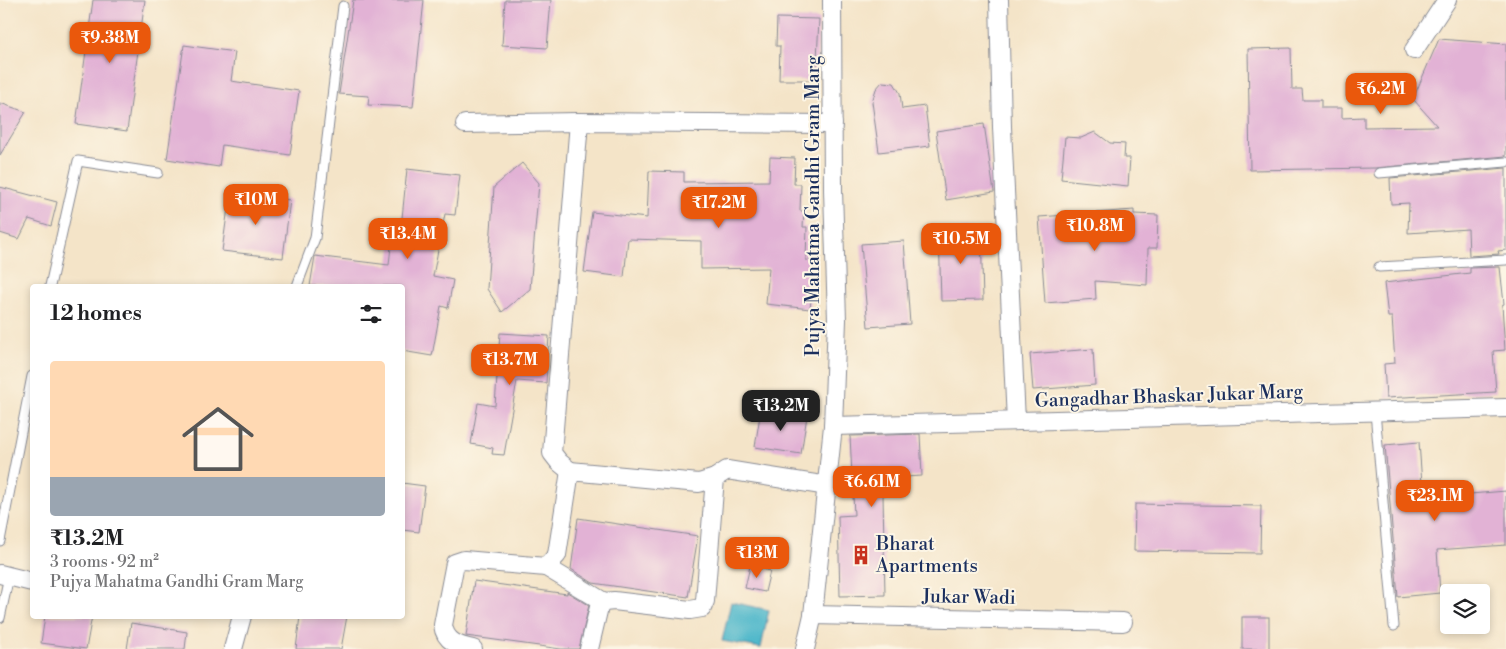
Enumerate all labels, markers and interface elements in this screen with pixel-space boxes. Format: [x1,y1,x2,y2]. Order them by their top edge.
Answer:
pin: ₹9.38M [69,22,151,64]
text: ₹9.38M [81,28,139,48]
street label: Pujya Mahatma Gandhi Gram Marg [801,55,825,357]
pin: ₹6.2M [1346,72,1416,115]
text: ₹6.2M [1357,79,1405,99]
pin: ₹10M [226,184,286,226]
pin: ₹17.2M [678,186,760,229]
text: ₹10M [234,190,278,210]
text: ₹17.2M [692,193,746,213]
pin: ₹10.8M [1054,210,1136,252]
text: ₹10.8M [1066,216,1124,236]
pin: ₹13.4M [367,218,449,260]
pin: ₹10.5M [920,222,1002,265]
text: ₹13.4M [380,224,436,244]
text: ₹10.5M [932,229,990,249]
icon: filters [357,300,385,328]
text: 12 homes [50,301,142,327]
pin: ₹13.7M [469,344,551,386]
text: ₹13.7M [482,350,538,370]
street label: Gangadhar Bhaskar Jukar Marg [1034,379,1304,413]
pin: ₹13.2M [740,390,822,432]
icon: home [173,394,263,484]
text: ₹13.2M [753,396,809,416]
pin: ₹6.61M [831,466,913,508]
text: ₹6.61M [844,472,900,492]
pin: ₹23.1M [1394,480,1476,522]
text: ₹23.1M [1407,486,1463,506]
text: ₹13.2M [50,526,124,552]
place label: Bharat Apartments [875,532,978,578]
pin: ₹13M [727,536,787,579]
text: ₹13M [736,543,778,563]
building icon: Bharat Apartments [850,544,872,566]
text: 3 rooms · 92 m² [50,552,159,572]
text: Pujya Mahatma Gandhi Gram Marg [50,572,304,592]
street label: Jukar Wadi [921,584,1016,610]
map controls [1440,584,1490,634]
button: layers [1440,584,1490,634]

